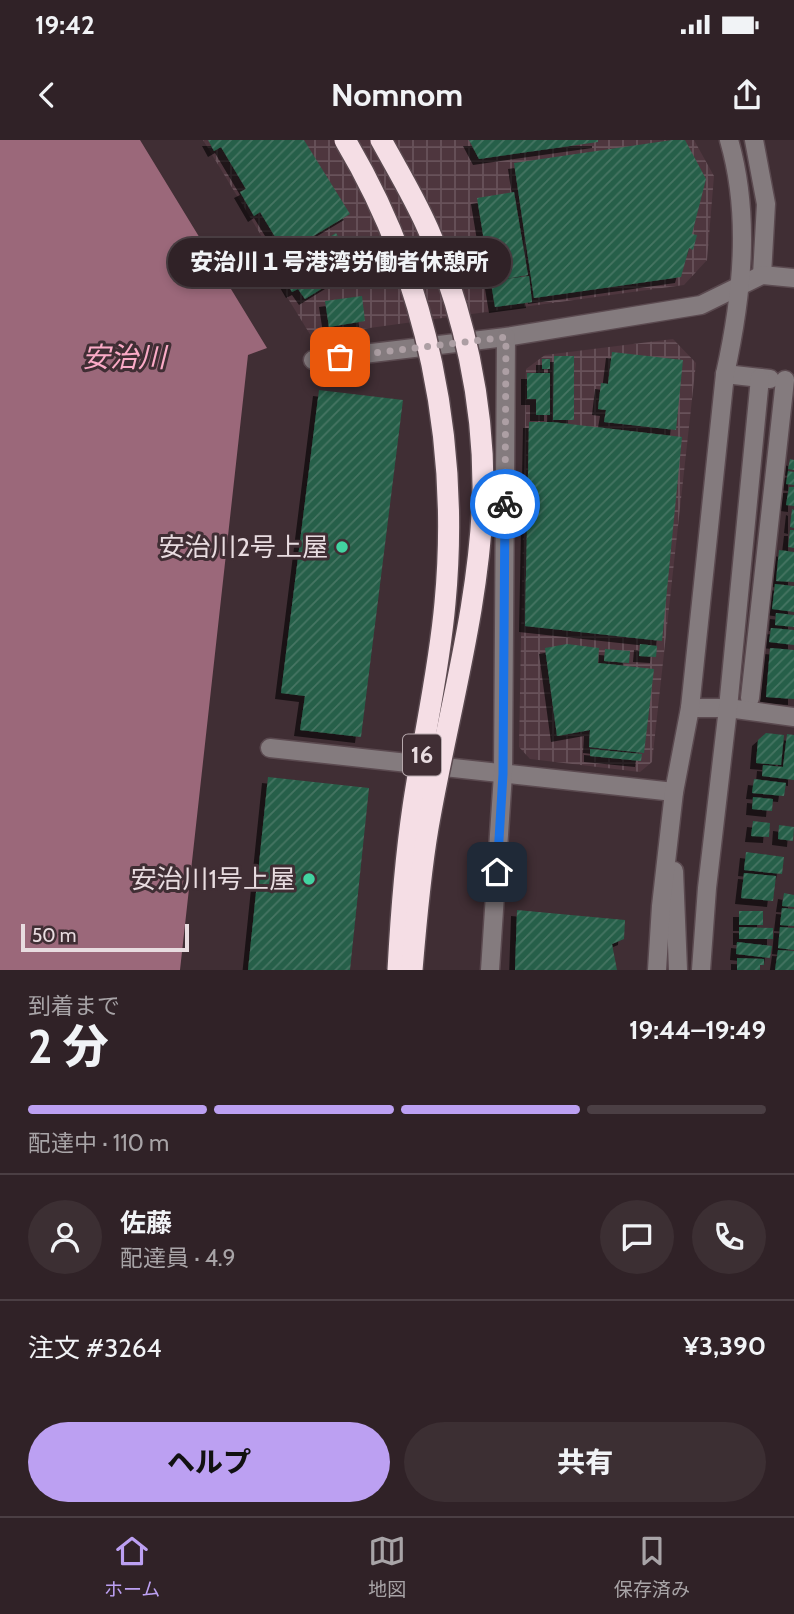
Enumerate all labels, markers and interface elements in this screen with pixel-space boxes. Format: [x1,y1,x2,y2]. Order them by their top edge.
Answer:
text: 19:42 [35,9,95,41]
text: Nomnom [331,75,463,114]
icon: back [28,76,66,114]
icon: share [728,76,766,114]
callout: 安治川１号港湾労働者休憩所 [168,238,512,287]
text: 安治川１号港湾労働者休憩所 [190,248,489,276]
pin [310,327,370,387]
icon: bag [321,338,359,376]
water label: 安治川 [82,340,169,374]
courier [470,469,540,539]
icon: bike [486,485,524,523]
place label: 安治川2号上屋 [158,531,328,563]
marker: 安治川2号上屋 [334,539,350,555]
road number: 16 [403,734,441,776]
pin [467,842,527,902]
icon: home [478,853,516,891]
place label: 安治川1号上屋 [131,863,295,895]
marker: 安治川1号上屋 [301,871,317,887]
scale bar [21,921,189,953]
text: 50 m [32,924,76,947]
text: 到着まで [28,992,120,1020]
text: 19:44–19:49 [629,1014,766,1046]
text: 2 分 [28,1019,109,1075]
text: 配達中 · 110 m [28,1129,169,1157]
button: person [28,1200,102,1274]
button: chat [600,1200,674,1274]
button: phone [692,1200,766,1274]
text: 佐藤 [120,1207,172,1239]
text: 配達員 · 4.9 [120,1244,236,1272]
text: ¥3,390 [683,1330,766,1362]
text: 注文 #3264 [28,1332,162,1364]
button: ヘルプ [28,1422,390,1502]
button: 共有 [404,1422,766,1502]
tab: ホーム [104,1532,160,1601]
tab: 地図 [368,1532,406,1601]
tab: 保存済み [614,1532,690,1601]

